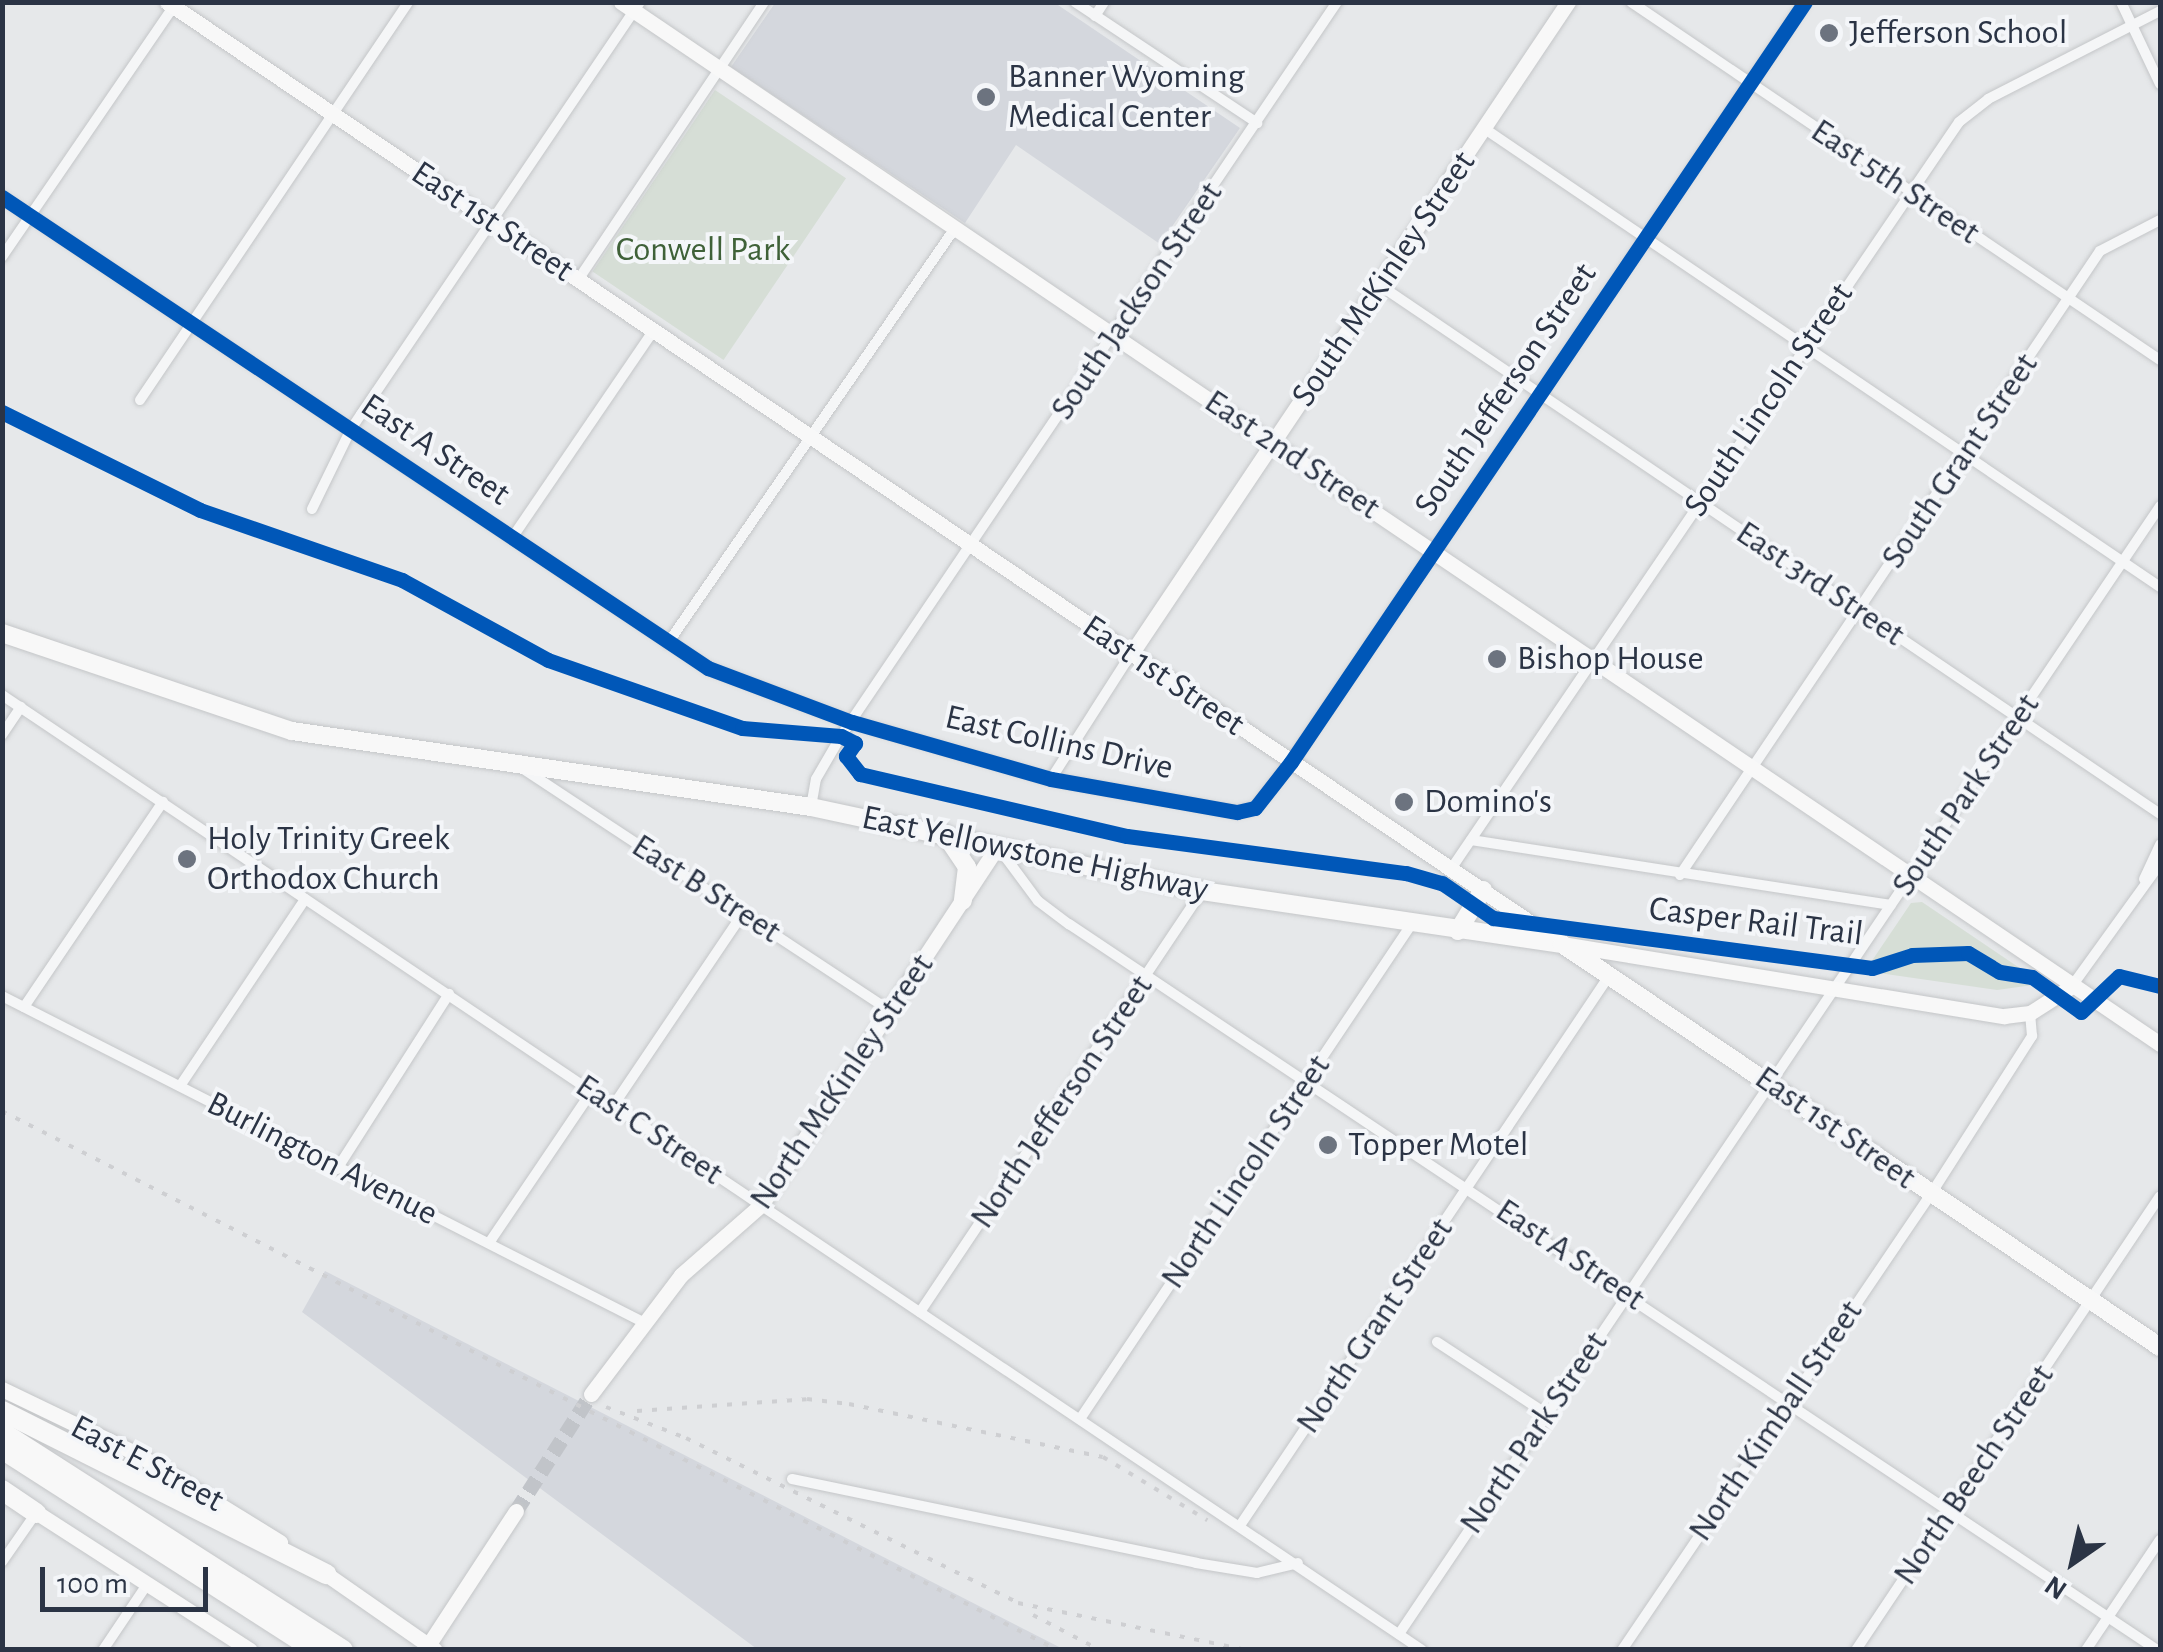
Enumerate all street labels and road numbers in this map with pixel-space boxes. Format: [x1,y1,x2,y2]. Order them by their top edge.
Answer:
street label: East 5th Street [1803,110,1987,254]
street label: South McKinley Street [1283,143,1485,415]
street label: East 1st Street [403,152,581,292]
street label: South Jackson Street [1042,174,1232,428]
street label: South Jefferson Street [1406,255,1606,525]
street label: South Lincoln Street [1675,275,1863,525]
street label: South Grant Street [1873,345,2047,577]
street label: East 2nd Street [1196,381,1388,529]
street label: East A Street [353,385,517,515]
street label: East 3rd Street [1728,512,1912,656]
street label: East 1st Street [1074,606,1252,746]
street label: South Park Street [1883,686,2049,904]
street label: East Collins Drive [941,696,1177,790]
street label: East Yellowstone Highway [858,797,1212,911]
street label: East B Street [624,825,788,953]
street label: Casper Rail Trail [1647,888,1865,956]
street label: North McKinley Street [741,946,943,1218]
street label: North Jefferson Street [962,967,1162,1237]
street label: North Lincoln Street [1152,1047,1340,1297]
street label: East 1st Street [1747,1057,1923,1199]
street label: East C Street [567,1065,731,1195]
street label: Burlington Avenue [200,1083,444,1235]
street label: East A Street [1488,1190,1652,1320]
street label: North Grant Street [1287,1210,1463,1442]
street label: North Kimball Street [1680,1292,1872,1550]
street label: North Park Street [1451,1324,1617,1542]
street label: North Beech Street [1885,1357,2063,1593]
street label: East E Street [63,1406,231,1522]

